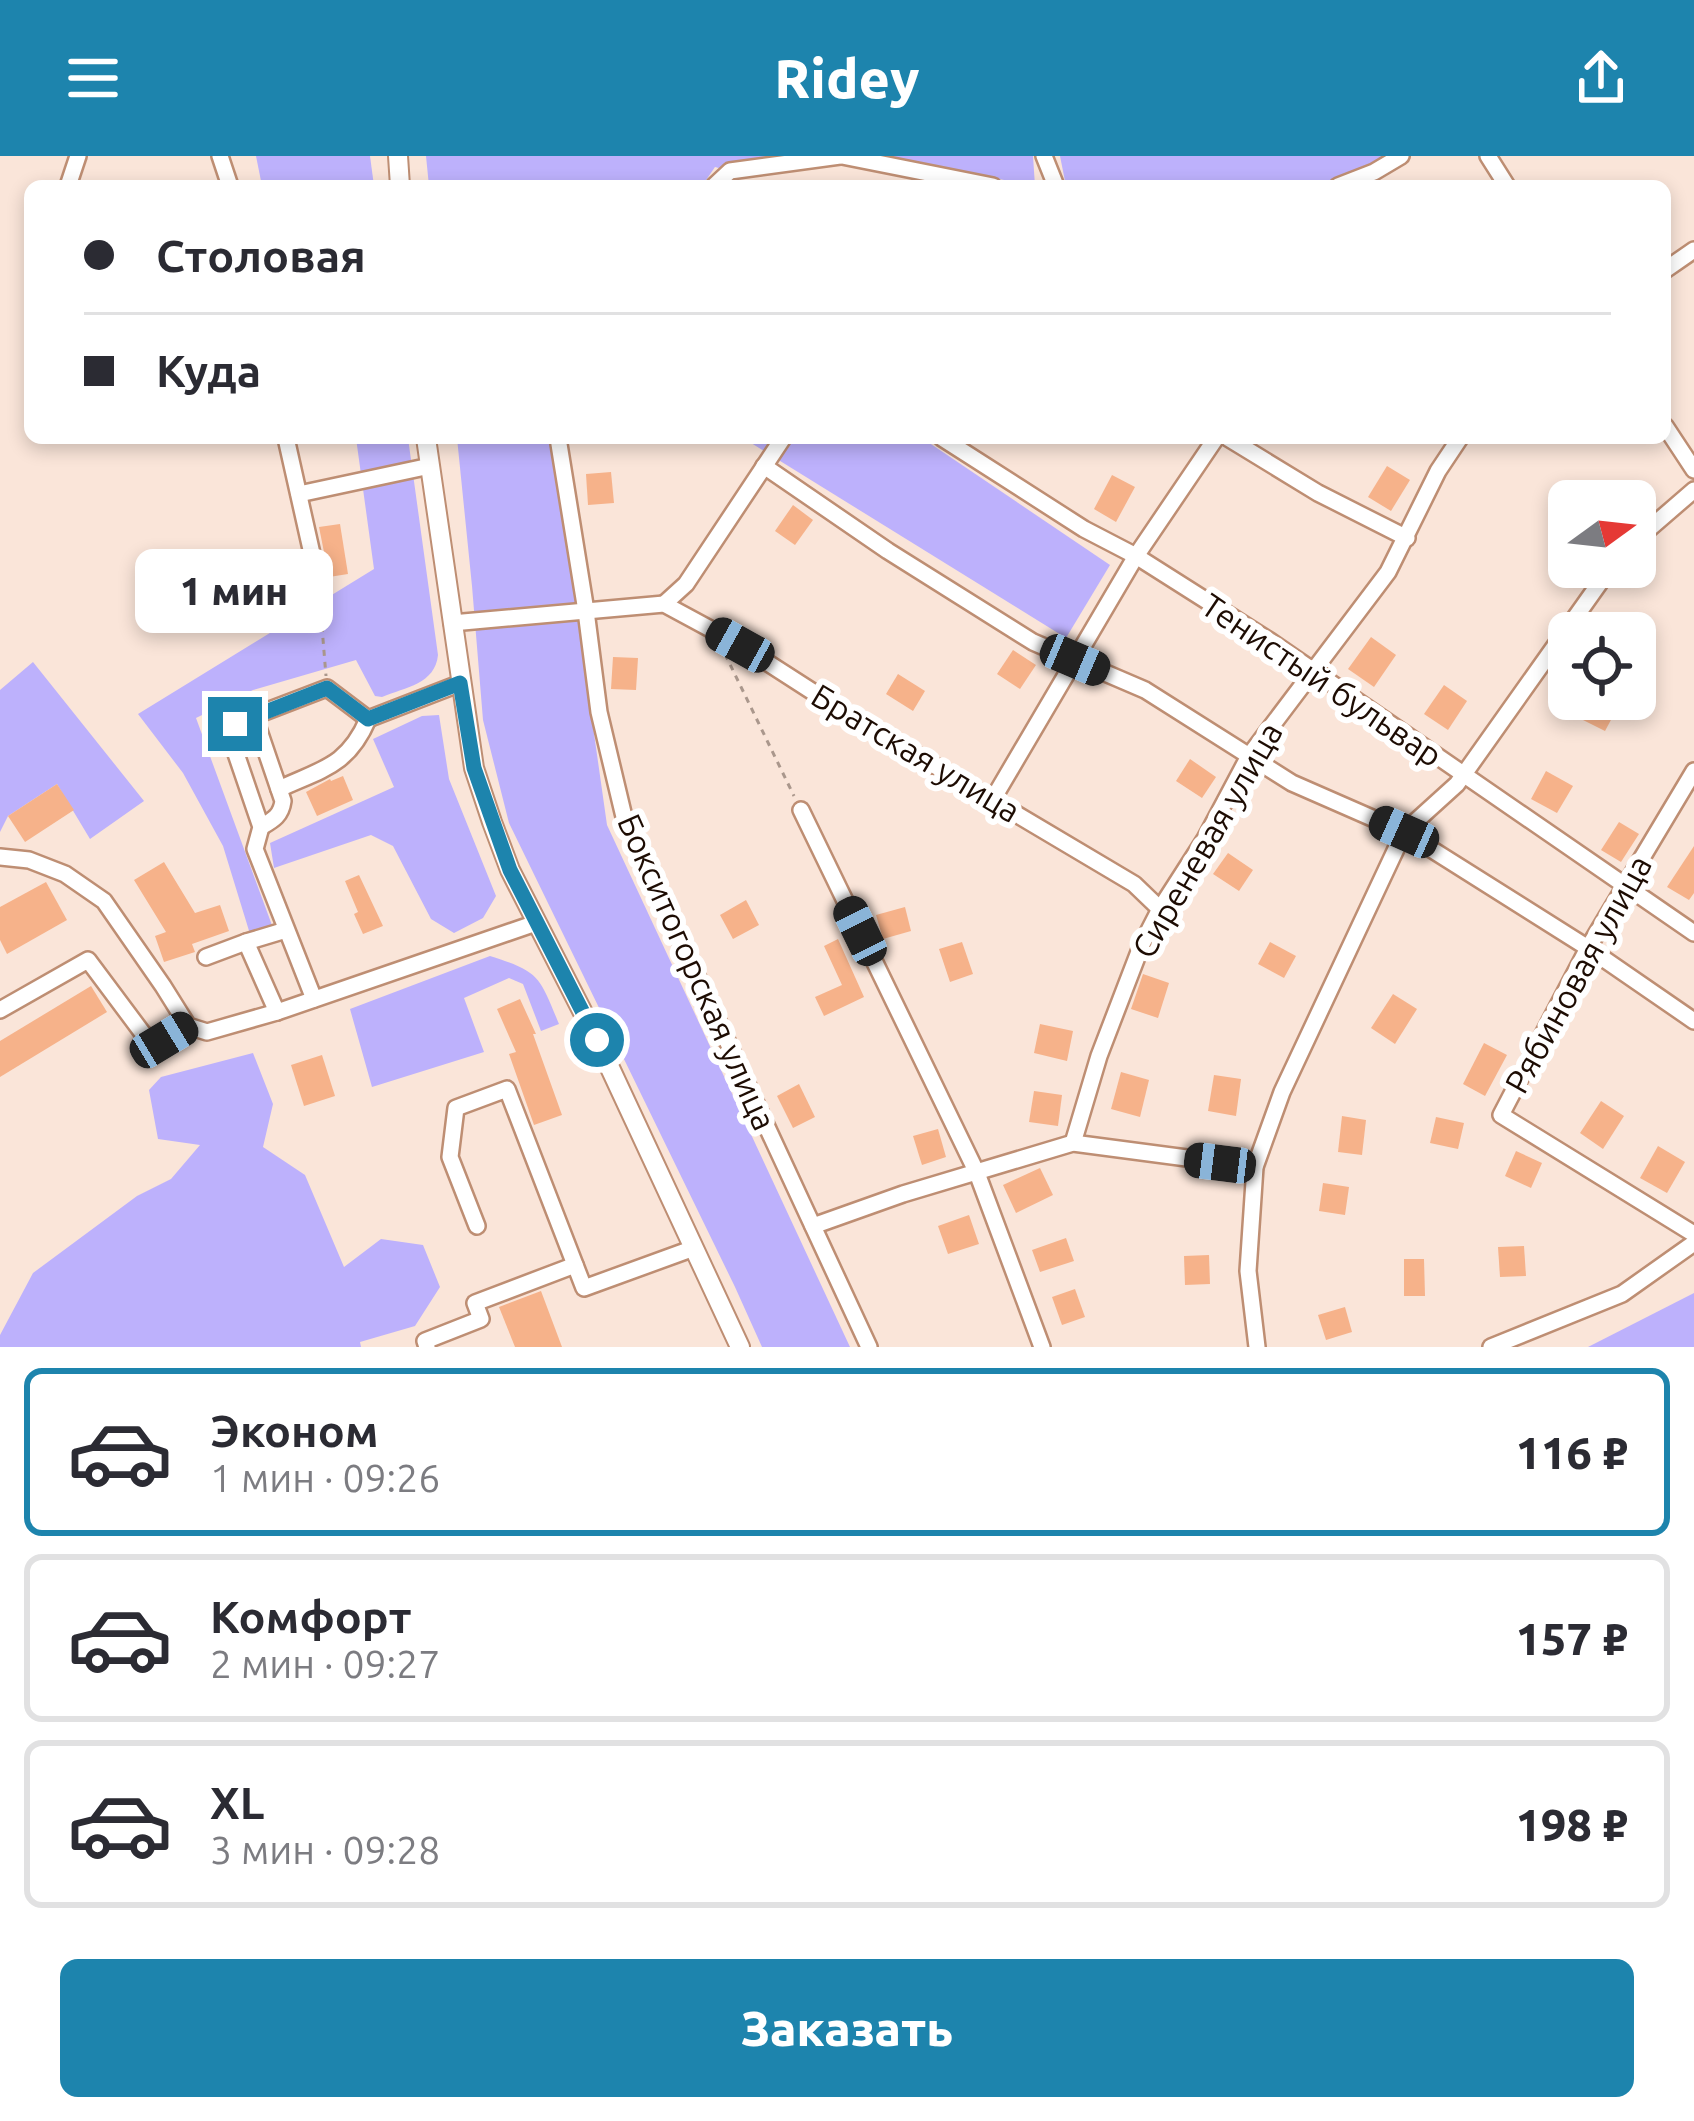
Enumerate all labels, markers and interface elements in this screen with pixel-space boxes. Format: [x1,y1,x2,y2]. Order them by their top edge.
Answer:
icon: menu [60,45,126,111]
icon: share [1568,45,1634,111]
text: Ridey [774,48,920,108]
text: Столовая [156,230,366,281]
text: Куда [156,345,261,396]
north arrow [1548,480,1656,588]
map controls [1548,480,1656,720]
callout: 1 мин [136,550,334,634]
text: 1 мин [180,569,288,612]
street label: Тенистый бульвар [1195,586,1449,774]
car [700,612,780,678]
button: locate [1548,612,1656,720]
car [1035,629,1115,691]
street label: Братская улица [806,676,1027,829]
route end [208,697,262,751]
street label: Сиреневая улица [1124,715,1289,964]
car [1364,801,1444,863]
street label: Бокситогорская улица [611,808,784,1135]
street label: Рябиновая улица [1497,849,1658,1099]
car [828,891,892,971]
car [124,1006,204,1074]
route start [570,1013,624,1067]
car [1182,1141,1258,1185]
icon: car [66,1398,174,1506]
text: Эконом [210,1405,379,1456]
text: 116 ₽ [1516,1427,1628,1478]
text: 1 мин · 09:26 [210,1456,440,1499]
icon: car [66,1584,174,1692]
text: Комфорт [210,1591,412,1642]
text: 157 ₽ [1516,1613,1628,1664]
text: 2 мин · 09:27 [210,1642,440,1685]
icon: car [66,1770,174,1878]
text: XL [210,1777,264,1828]
text: 198 ₽ [1516,1799,1628,1850]
text: 3 мин · 09:28 [210,1828,440,1871]
button: Заказать [60,1959,1634,2097]

